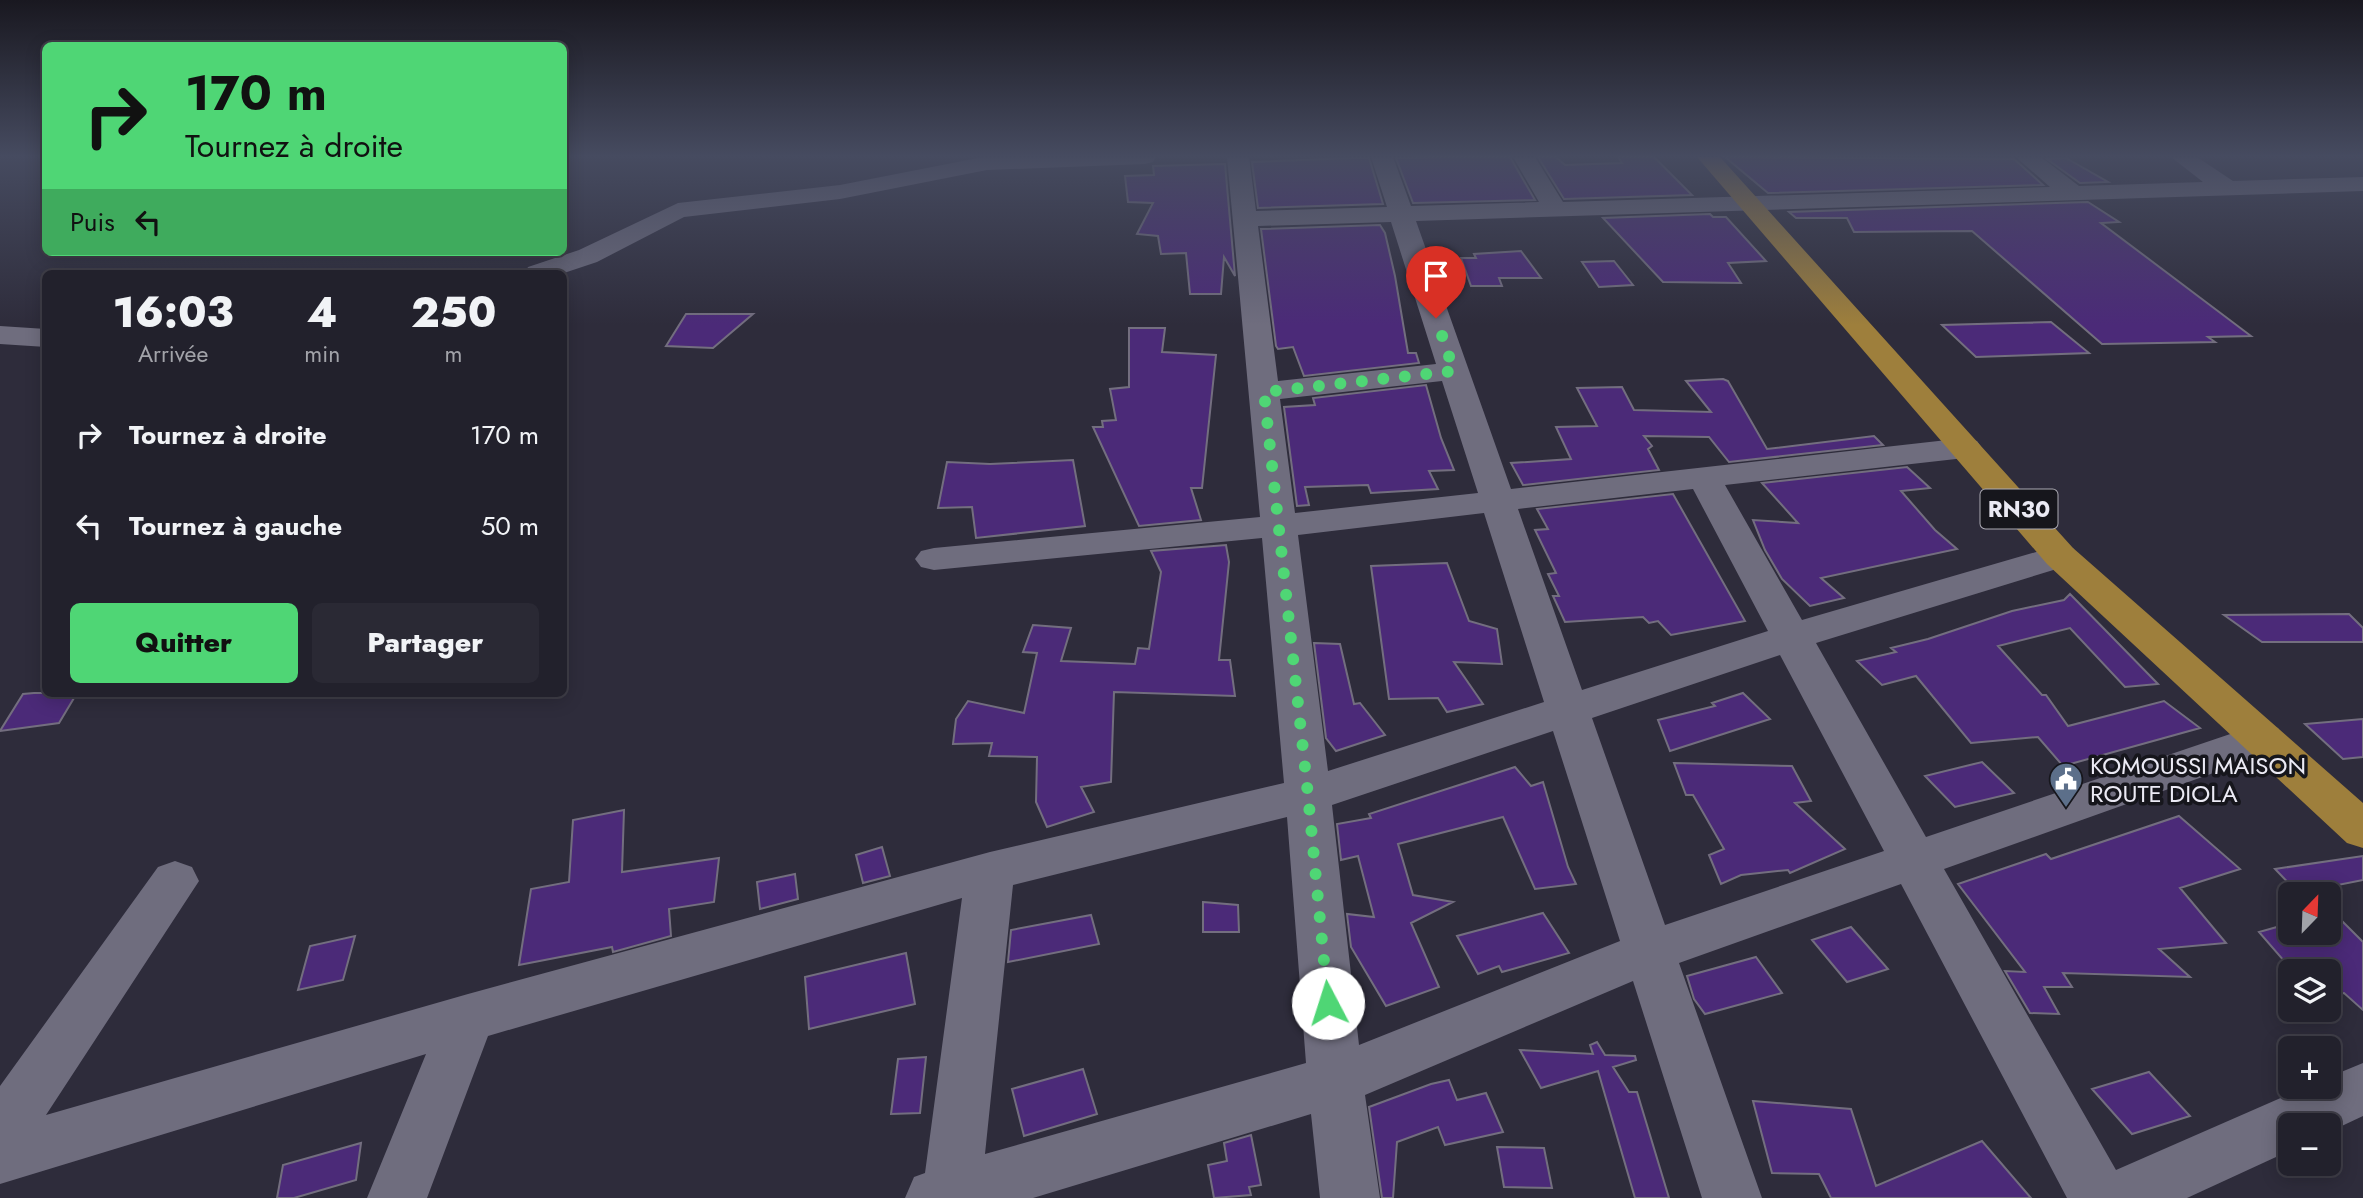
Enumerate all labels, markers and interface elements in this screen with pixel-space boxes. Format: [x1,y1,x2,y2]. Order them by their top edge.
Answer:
text: 170 m [185,58,327,128]
icon: right [70,70,161,161]
text: Tournez à droite [185,123,403,169]
text: Puis [70,203,115,241]
icon: left [129,203,167,241]
pin [1406,246,1466,318]
icon: arrive [1417,257,1455,295]
text: 16:03 [113,282,234,343]
text: 4 [307,282,338,343]
text: 250 [411,282,496,343]
text: Arrivée [138,337,208,371]
text: min [304,337,340,371]
text: m [445,337,463,371]
icon: right [70,416,108,454]
text: Tournez à droite [129,416,327,454]
text: 170 m [470,416,539,454]
road number: RN30 [1980,489,2058,528]
icon: left [70,507,108,545]
text: Tournez à gauche [129,507,342,545]
text: 50 m [481,507,539,545]
button: Quitter [70,603,298,683]
button: Partager [312,603,539,683]
place label: KOMOUSSI MAISON ROUTE DIOLA [2090,748,2306,811]
public building icon: KOMOUSSI MAISON ROUTE DIOLA [2047,760,2085,809]
north arrow [2278,882,2342,945]
map controls [2278,882,2341,1176]
button: layers [2278,959,2341,1022]
position arrow [1291,966,1365,1040]
button: + [2278,1036,2341,1099]
button: − [2278,1113,2341,1176]

